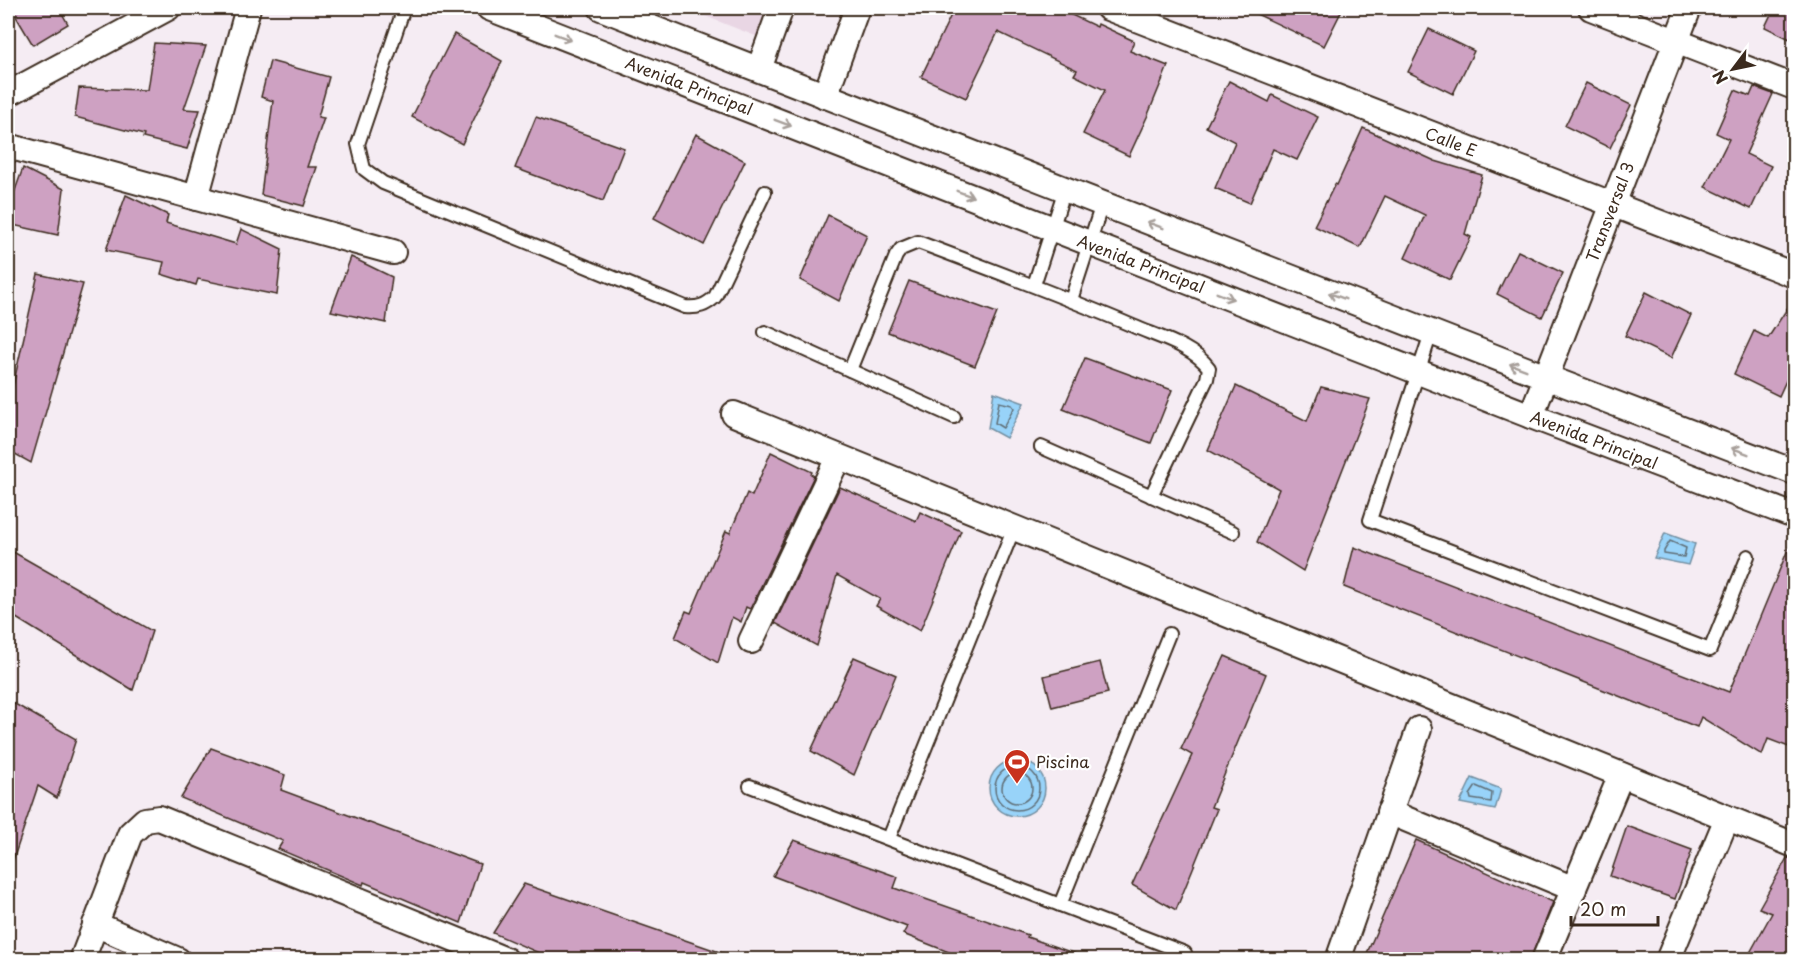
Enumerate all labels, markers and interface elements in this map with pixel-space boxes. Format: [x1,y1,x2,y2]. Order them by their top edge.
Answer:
one-way arrow [553,32,572,43]
north arrow [1703,39,1763,99]
street label: Avenida Principal [622,50,757,120]
text: N [1706,66,1733,89]
one-way arrow [774,118,792,129]
street label: Calle E [1422,120,1481,162]
street label: Transversal 3 [1579,158,1639,265]
one-way arrow [955,190,974,201]
one-way arrow [1146,219,1165,230]
street label: Avenida Principal [1074,228,1209,298]
one-way arrow [1328,290,1347,301]
one-way arrow [1215,291,1233,302]
one-way arrow [1510,361,1528,372]
street label: Avenida Principal [1527,404,1662,474]
one-way arrow [1731,445,1750,456]
sports icon: Piscina [1002,747,1032,785]
place label: Piscina [1036,749,1089,773]
scale bar [1571,889,1658,927]
text: 20 m [1580,895,1626,922]

